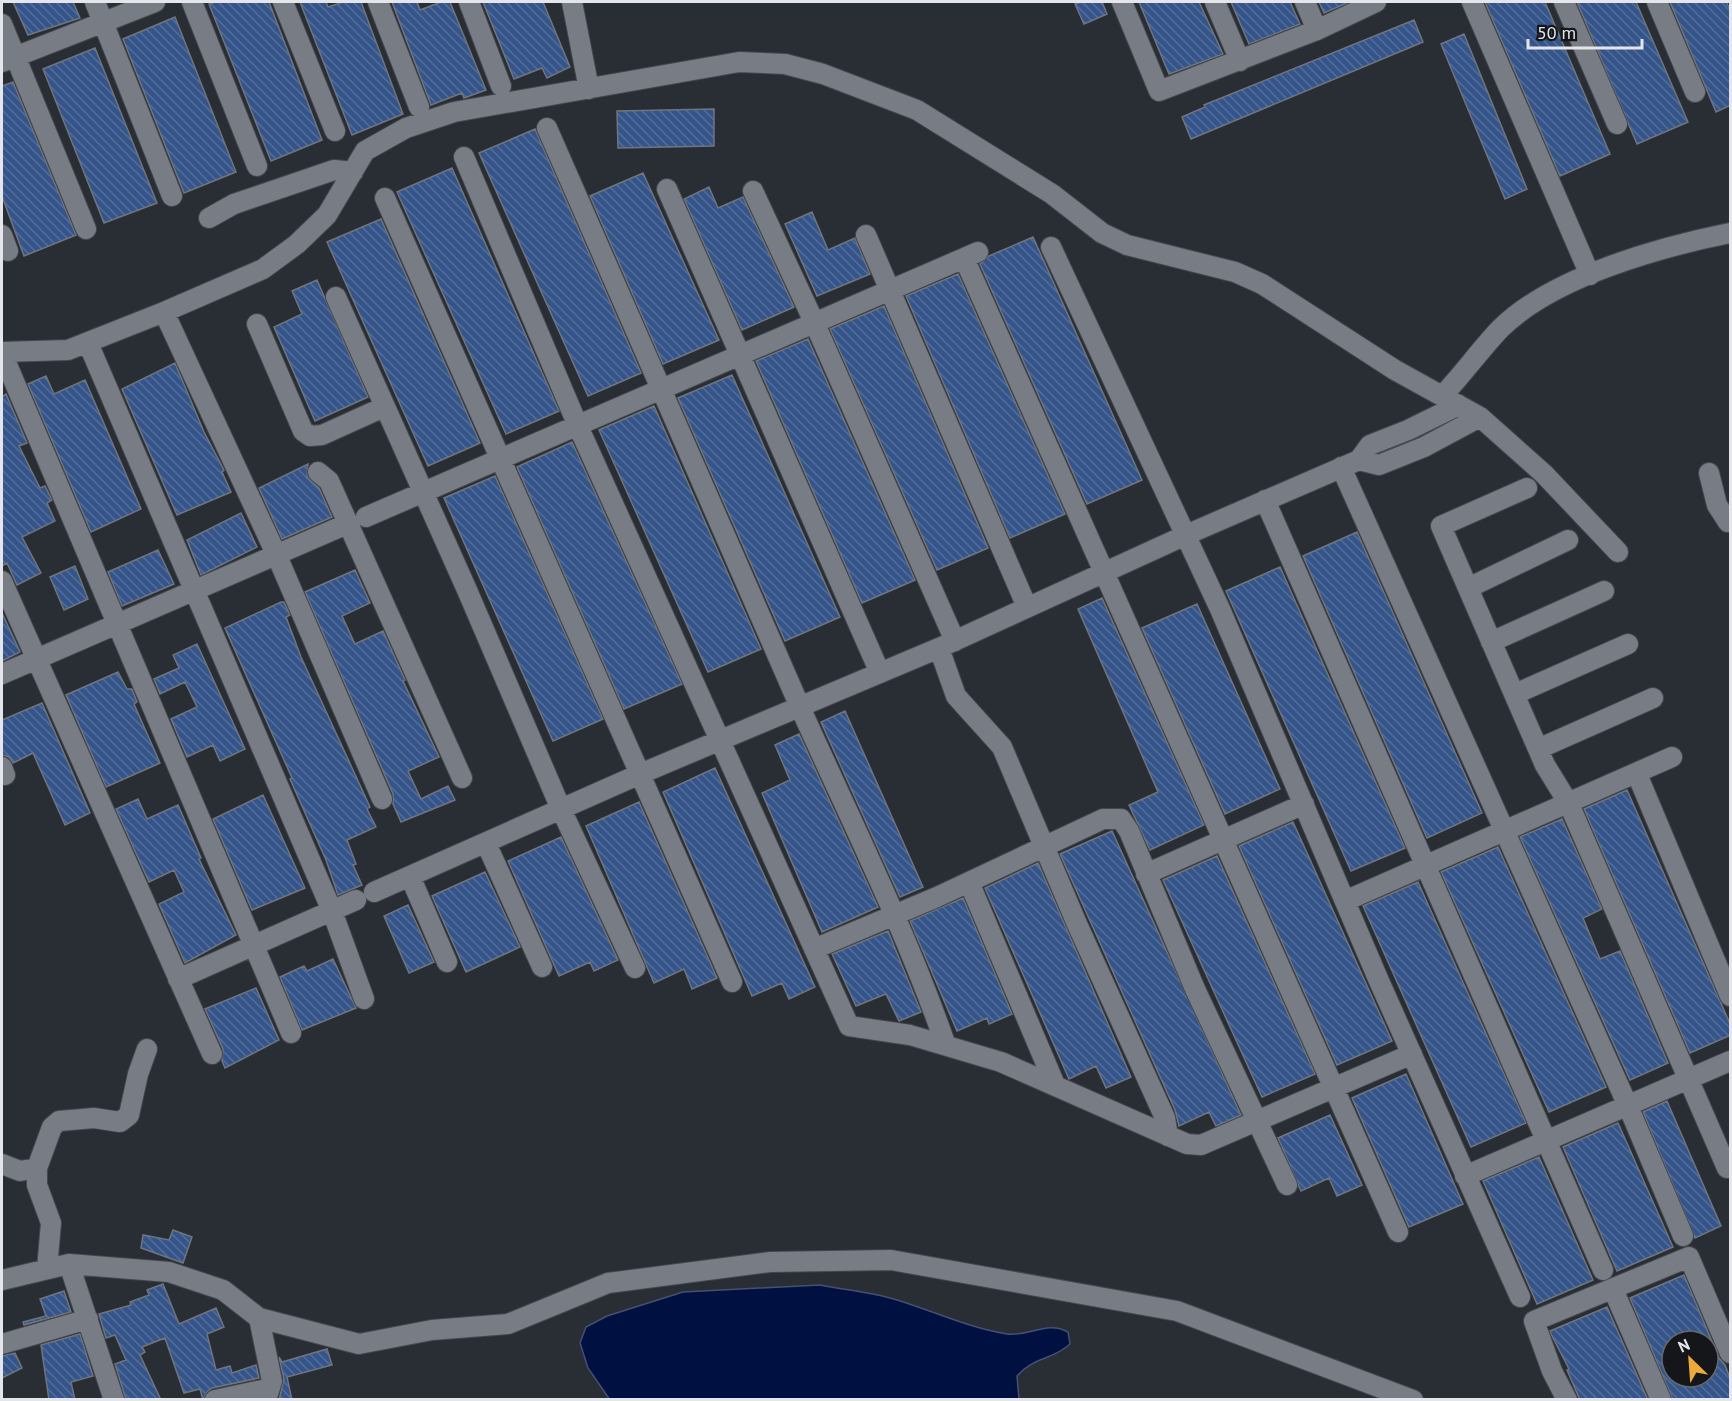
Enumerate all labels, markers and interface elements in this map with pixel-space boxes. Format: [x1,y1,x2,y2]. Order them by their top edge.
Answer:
scale bar [1528,12,1642,50]
text: 50 m [1537,21,1576,44]
north arrow [1660,1329,1720,1389]
text: N [1675,1334,1693,1357]

